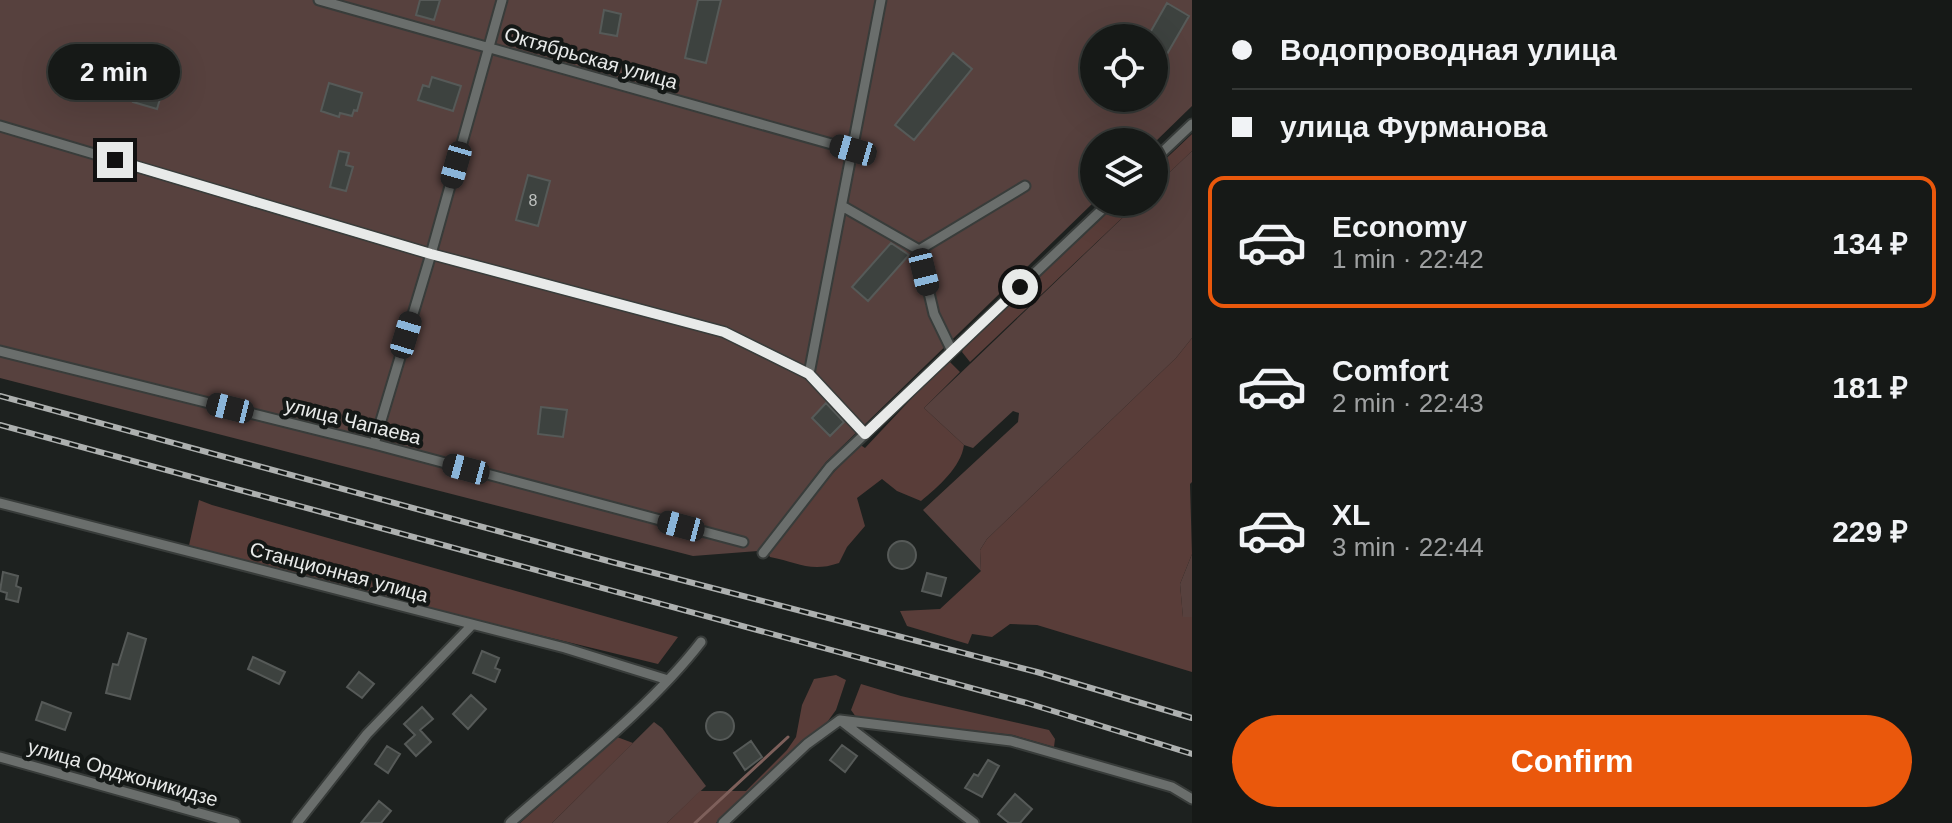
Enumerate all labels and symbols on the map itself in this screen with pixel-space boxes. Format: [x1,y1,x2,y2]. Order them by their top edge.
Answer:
street label: Октябрьская улица [502,23,681,94]
callout: 2 min [49,44,181,100]
car [827,132,879,168]
car [438,139,474,191]
route end [97,142,133,178]
house number: 8 [529,192,538,209]
car [907,246,941,298]
route start [1002,269,1038,305]
car [388,309,424,361]
car [204,391,256,425]
street label: улица Чапаева [283,393,424,449]
car [440,451,492,487]
car [655,508,707,544]
street label: Станционная улица [247,538,431,607]
street label: улица Орджоникидзе [25,735,221,811]

